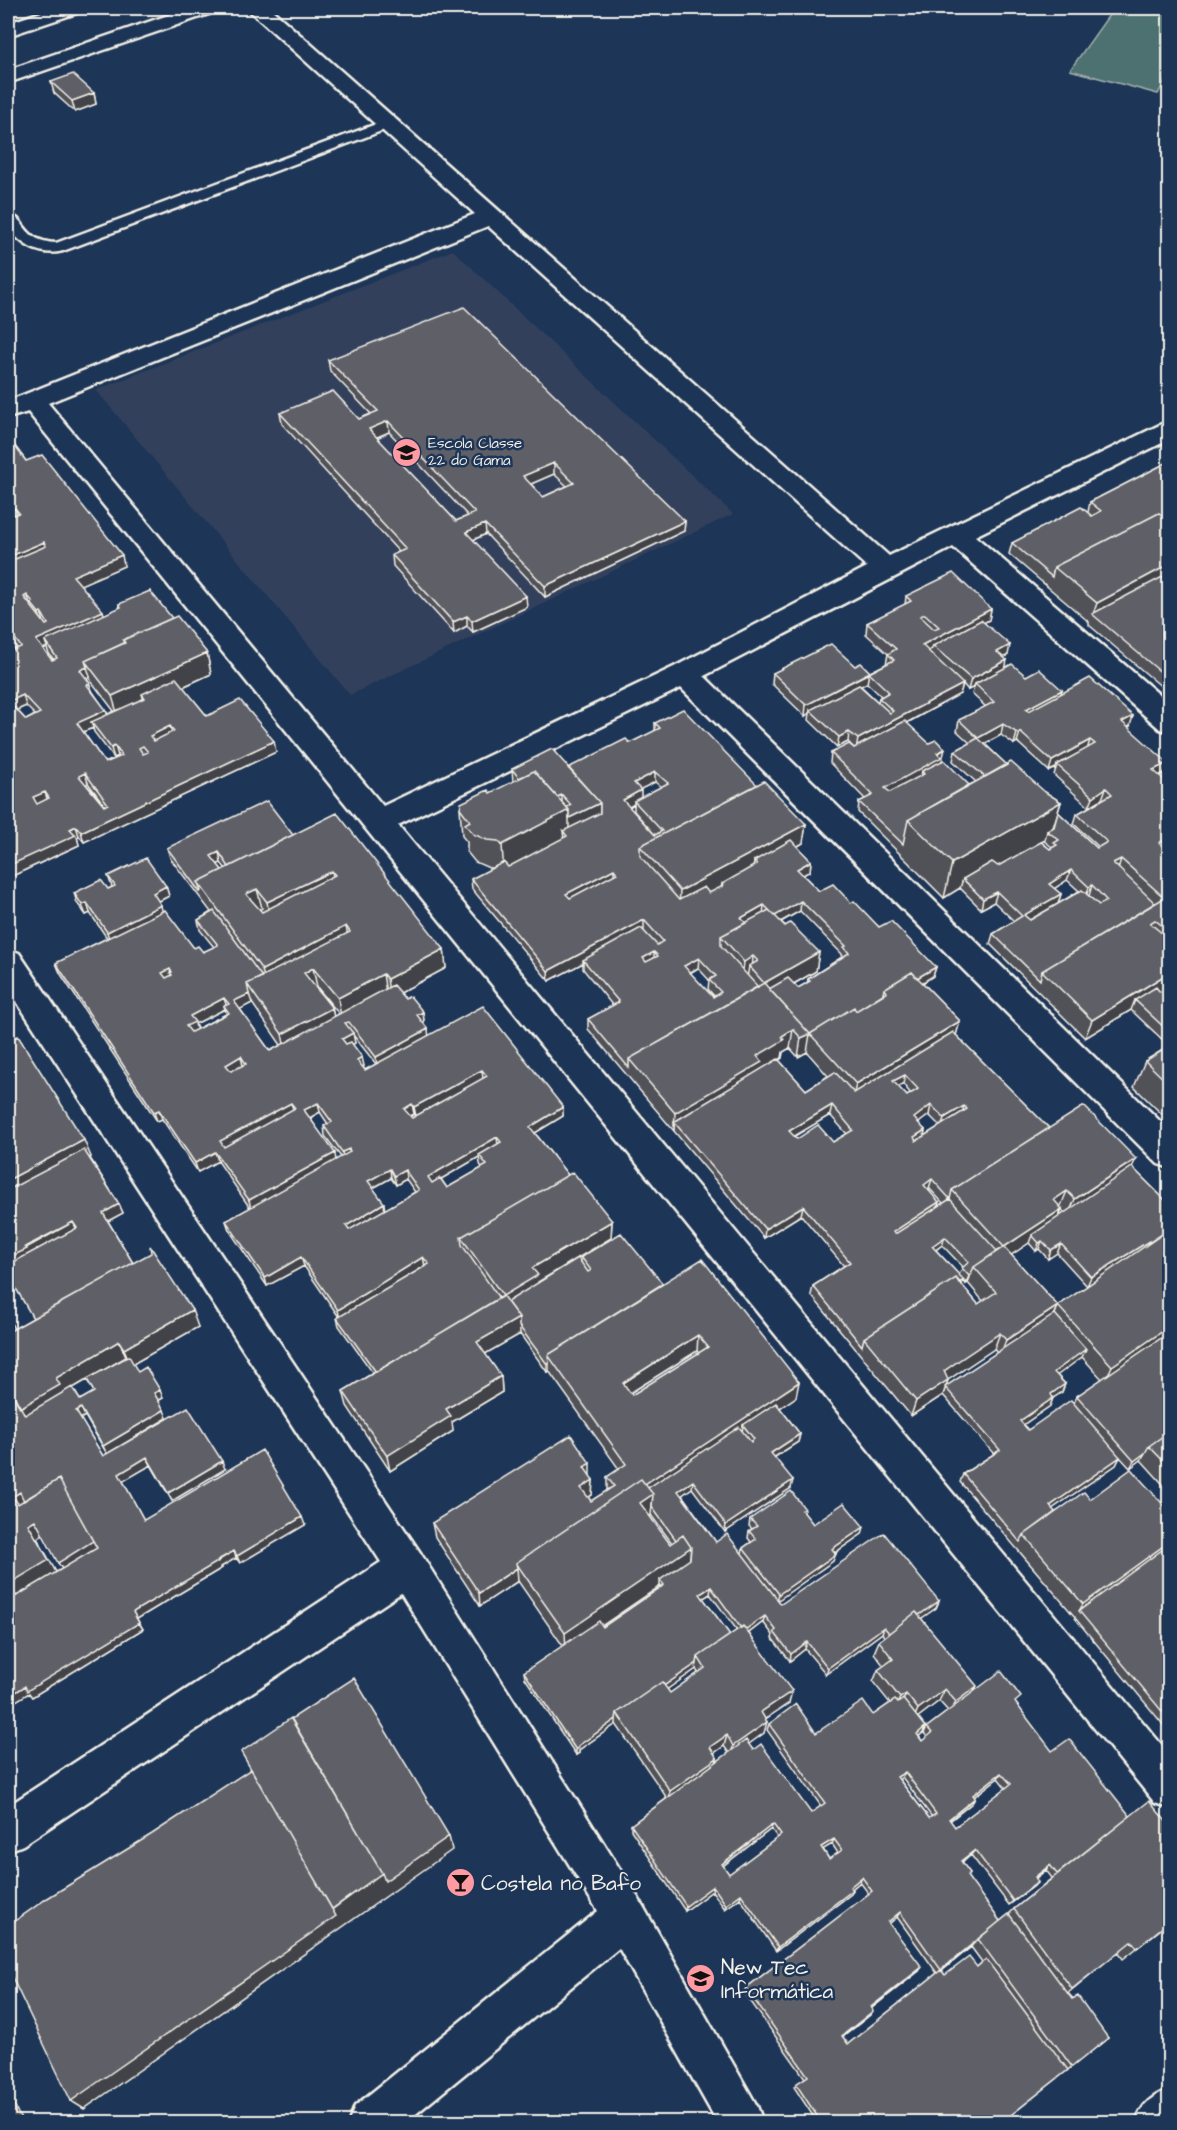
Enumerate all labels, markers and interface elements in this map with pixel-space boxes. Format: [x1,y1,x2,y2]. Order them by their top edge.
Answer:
place label: Escola Classe 22 do Gama [428,433,522,471]
school or university icon: Escola Classe 22 do Gama [391,436,423,468]
bar icon: Costela no Bafo [444,1867,476,1899]
place label: Costela no Bafo [481,1869,641,1898]
place label: New Tec Informática [721,1953,834,2006]
school or university icon: New Tec Informática [684,1963,716,1995]

